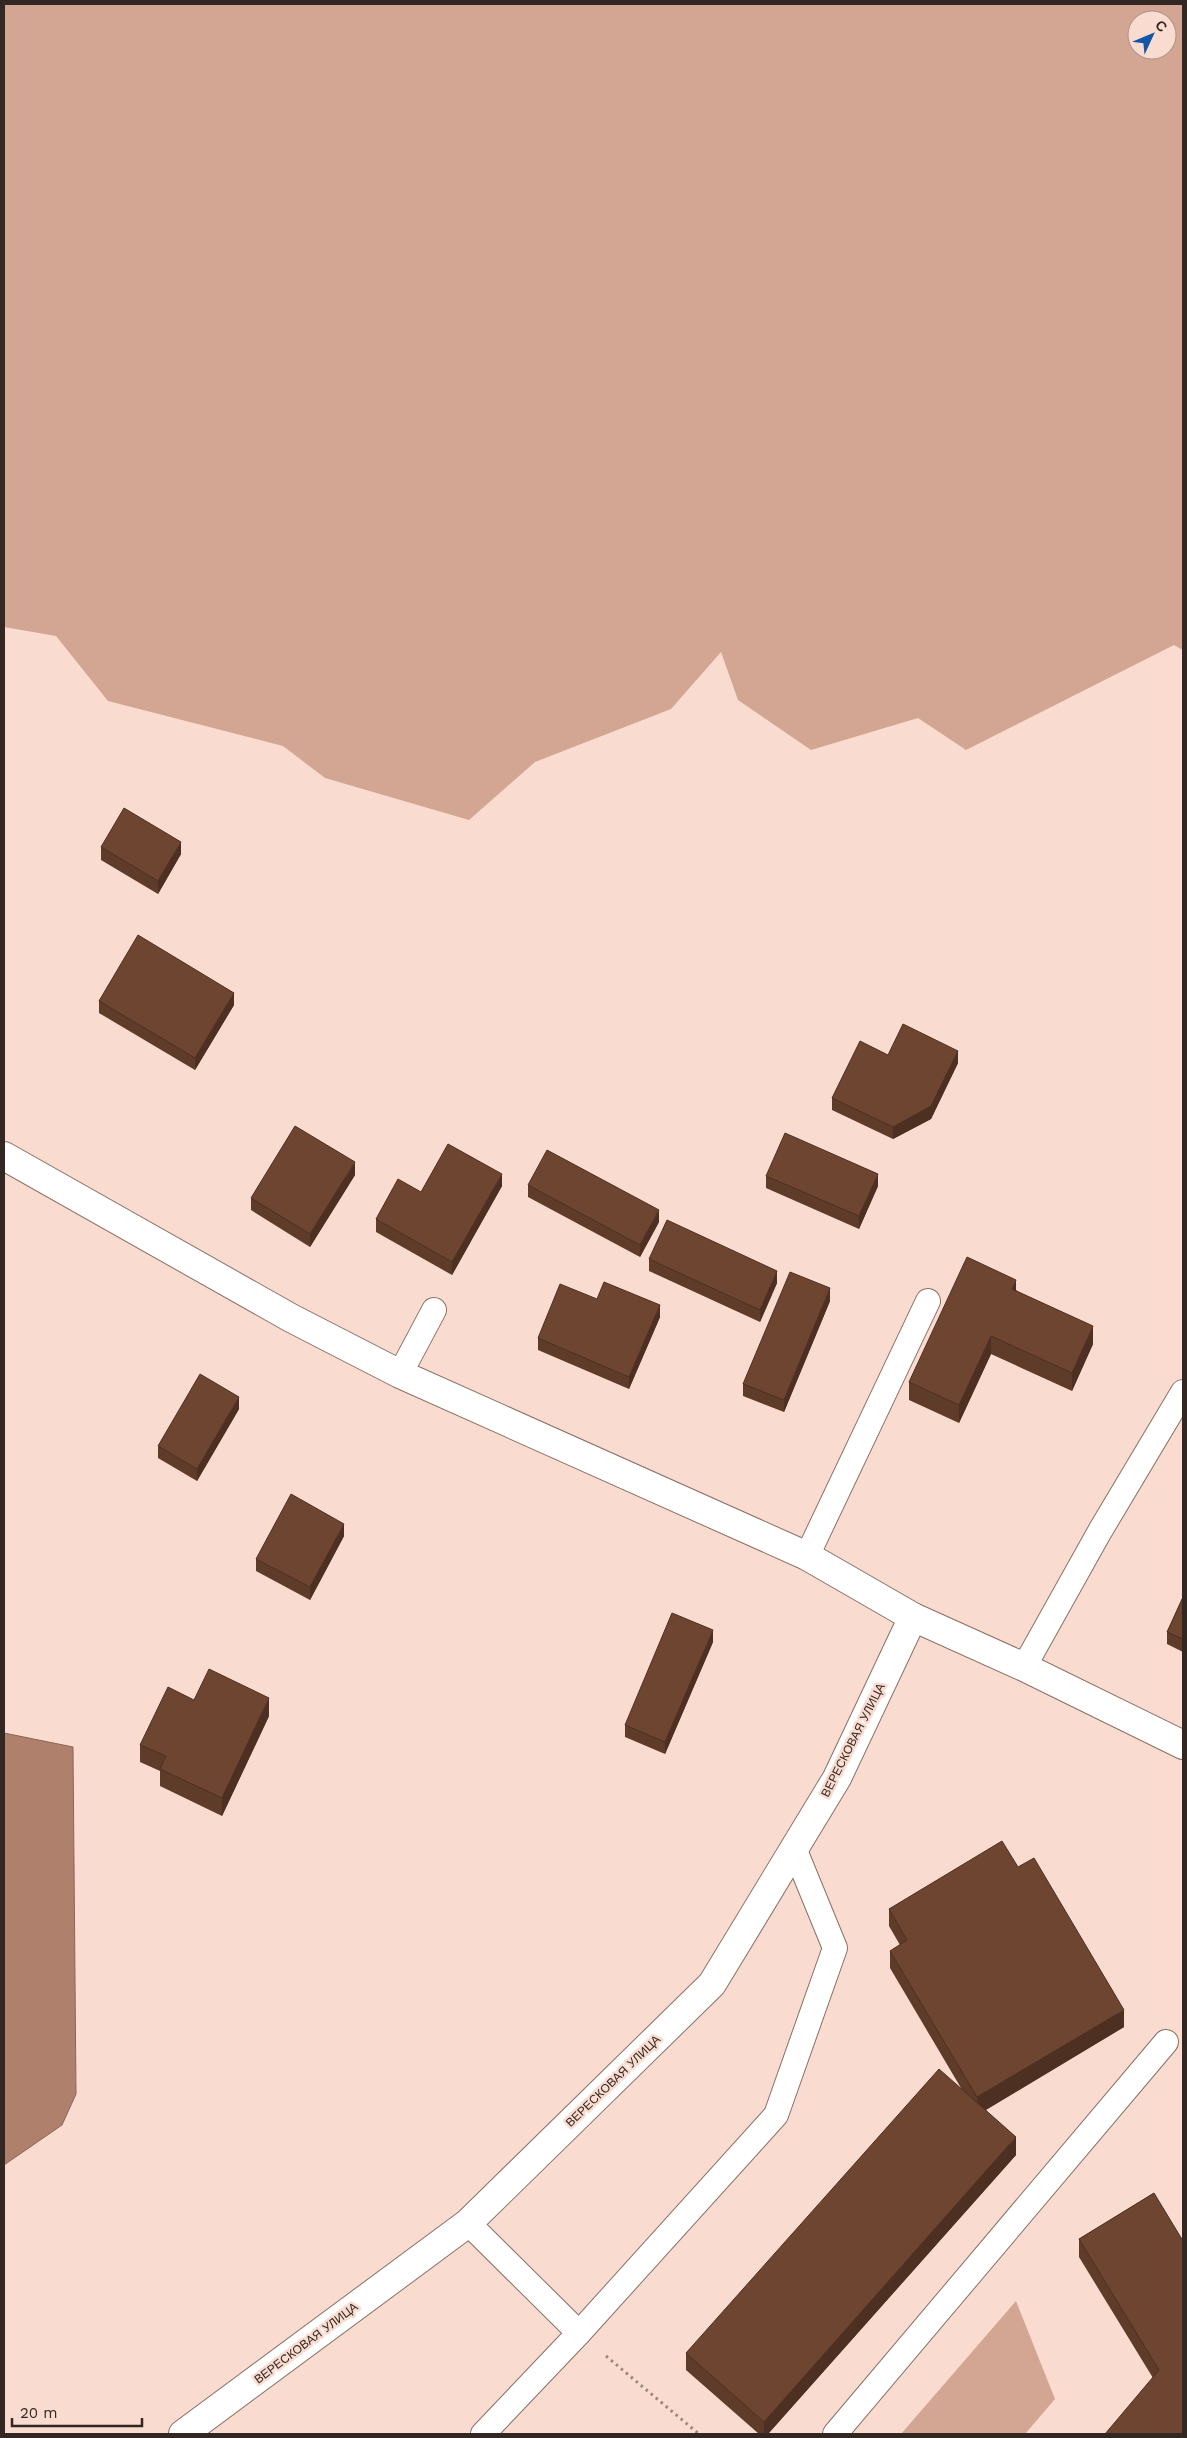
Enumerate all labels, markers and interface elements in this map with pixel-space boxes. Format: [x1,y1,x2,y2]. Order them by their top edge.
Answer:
north arrow [1127,10,1177,60]
text: С [1152,17,1171,35]
street label: ВЕРЕСКОВАЯ УЛИЦА [818,1681,888,1799]
street label: ВЕРЕСКОВАЯ УЛИЦА [563,2032,663,2130]
street label: ВЕРЕСКОВАЯ УЛИЦА [252,2300,360,2386]
scale bar [12,2396,142,2428]
text: 20 m [20,2404,58,2422]

